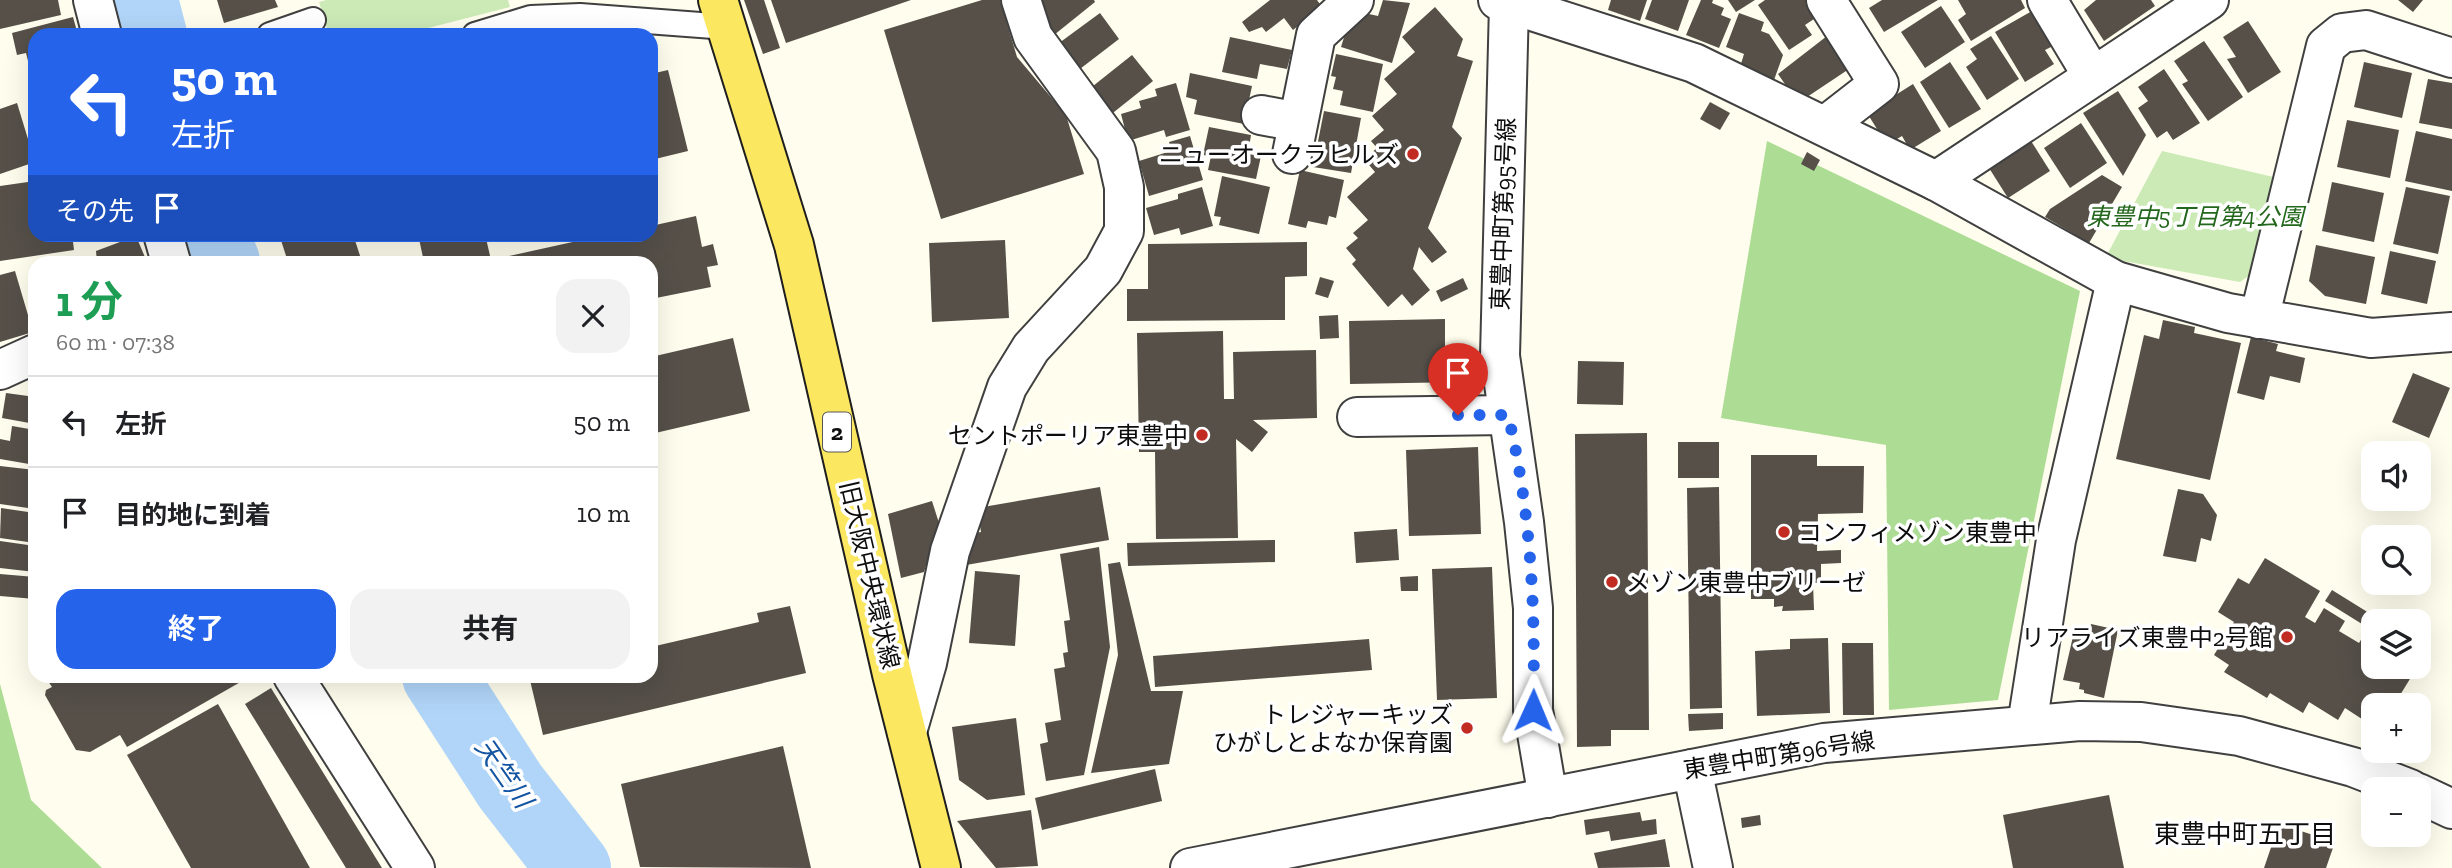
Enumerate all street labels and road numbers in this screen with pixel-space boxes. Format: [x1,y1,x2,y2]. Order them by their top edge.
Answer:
street label: 東豊中町第95号線 [1485,117,1521,311]
road number: 2 [823,412,851,452]
street label: 旧大阪中央環状線 [834,478,906,672]
street label: 東豊中町第96号線 [1681,726,1877,784]

